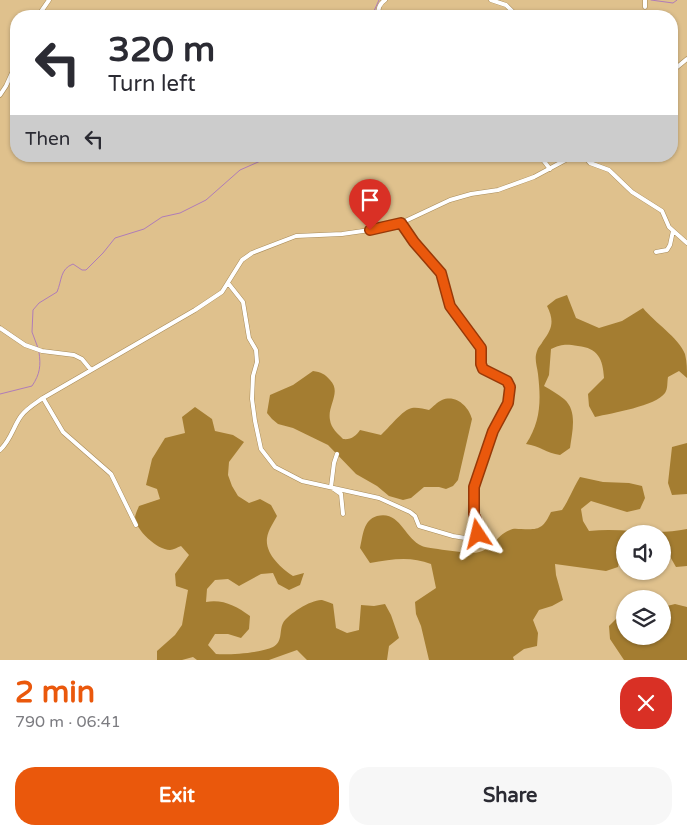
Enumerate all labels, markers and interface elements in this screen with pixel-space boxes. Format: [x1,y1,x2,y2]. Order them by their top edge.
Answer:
text: 320 m [108,29,215,71]
icon: left [25,30,90,95]
text: Turn left [108,71,196,97]
icon: left [80,125,108,153]
text: Then [25,128,70,150]
pin [349,179,391,230]
icon: arrive [356,186,384,214]
position arrow [451,507,503,559]
map controls [616,525,671,645]
button: sound [616,525,671,580]
button: layers [616,590,671,645]
text: 2 min [15,674,95,711]
button: close [620,677,672,729]
text: 790 m · 06:41 [15,712,121,732]
button: Exit [15,767,339,825]
button: Share [349,767,672,825]

